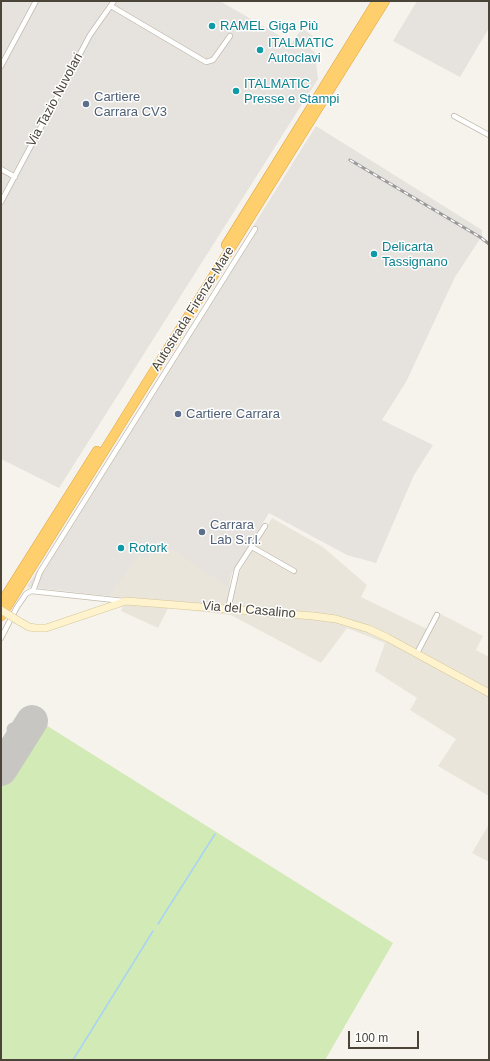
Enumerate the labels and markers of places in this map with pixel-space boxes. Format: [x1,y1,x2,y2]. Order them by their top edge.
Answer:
place label: RAMEL Giga Più [220,18,318,34]
marker: RAMEL Giga Più [207,21,217,31]
place label: ITALMATIC Autoclavi [268,35,334,66]
marker: ITALMATIC Autoclavi [255,45,265,55]
place label: ITALMATIC Presse e Stampi [244,76,339,107]
marker: ITALMATIC Presse e Stampi [231,86,241,96]
place label: Cartiere Carrara CV3 [94,89,167,120]
marker: Cartiere Carrara CV3 [81,99,91,109]
place label: Delicarta Tassignano [382,239,448,270]
marker: Delicarta Tassignano [369,249,379,259]
place label: Cartiere Carrara [186,406,280,422]
marker: Cartiere Carrara [173,409,183,419]
place label: Carrara Lab S.r.l. [210,517,261,548]
marker: Carrara Lab S.r.l. [197,527,207,537]
place label: Rotork [129,540,167,556]
marker: Rotork [116,543,126,553]

